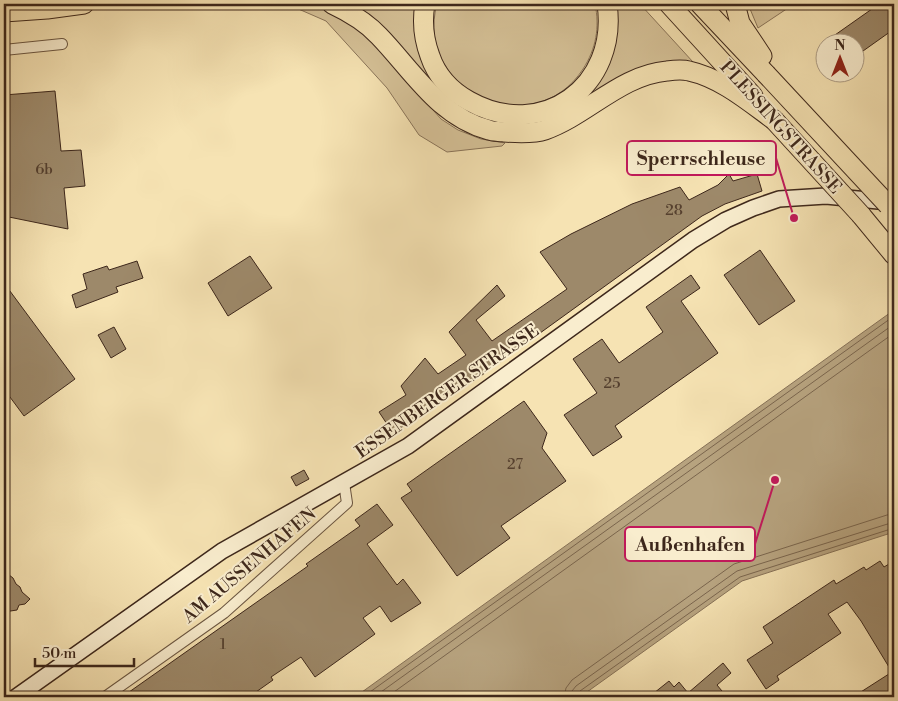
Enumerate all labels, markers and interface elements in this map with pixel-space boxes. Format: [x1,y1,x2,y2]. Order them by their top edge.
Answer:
north arrow [816,32,866,82]
text: N [834,37,846,55]
street label: PLESSINGSTRASSE [715,56,847,199]
callout: Sperrschleuse [627,141,776,175]
text: Sperrschleuse [637,147,765,171]
house number: 6b [35,160,53,179]
house number: 28 [665,201,683,220]
street label: ESSENBERGER STRASSE [351,319,544,464]
house number: 25 [604,374,620,393]
house number: 27 [507,455,523,474]
street label: AM AUSSENHAFEN [177,502,321,629]
callout: Außenhafen [625,527,755,561]
text: Außenhafen [634,533,745,557]
house number: 1 [220,635,227,654]
scale bar [35,636,134,668]
text: 50 m [42,644,76,663]

